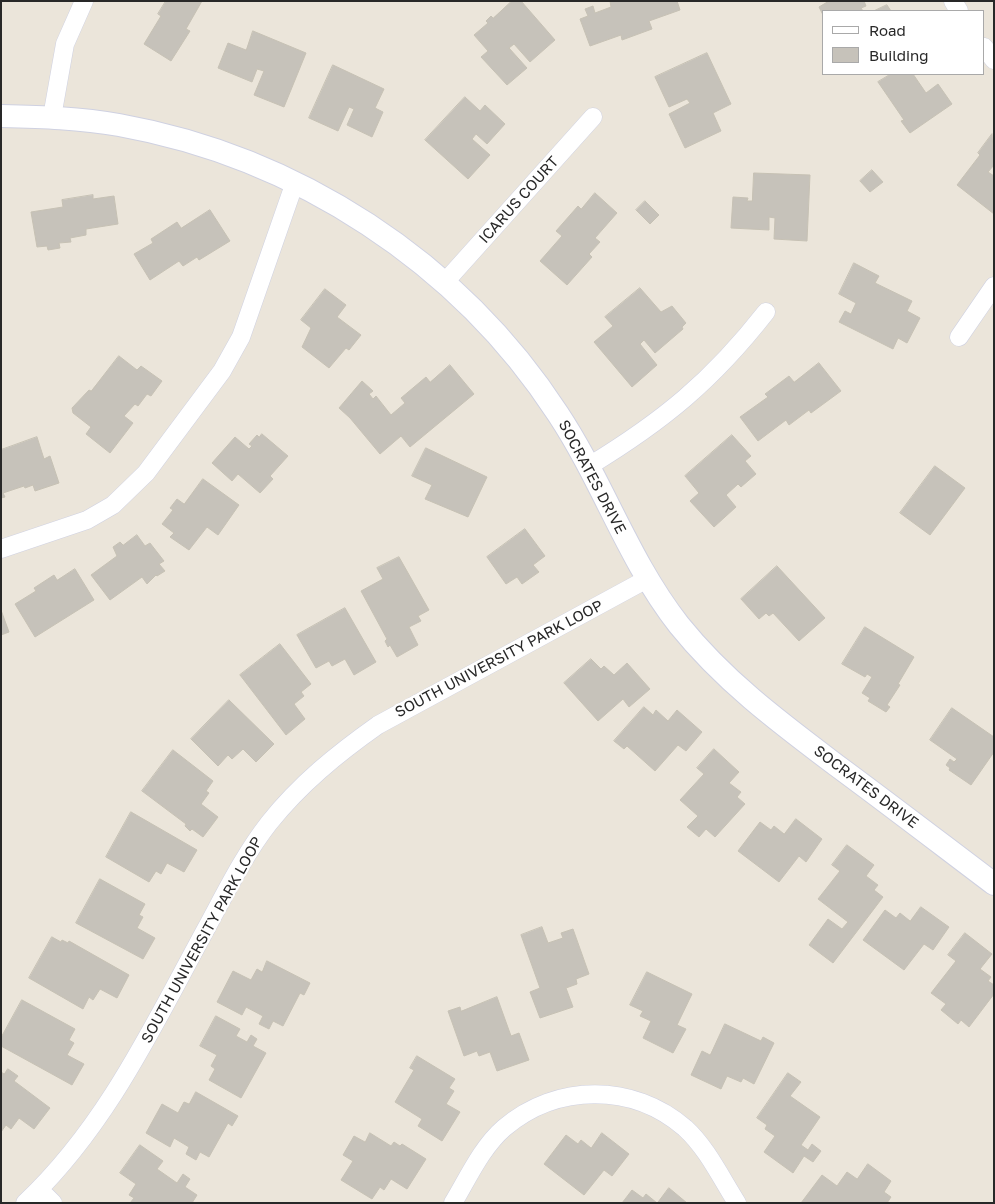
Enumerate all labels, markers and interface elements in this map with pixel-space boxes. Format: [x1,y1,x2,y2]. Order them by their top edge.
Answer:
legend [822,10,985,75]
text: Road [869,21,906,39]
text: Building [869,46,929,64]
street label: ICARUS COURT [475,153,563,247]
street label: SOCRATES DRIVE [554,417,630,537]
street label: SOUTH UNIVERSITY PARK LOOP [392,596,606,722]
street label: SOCRATES DRIVE [810,742,922,832]
street label: SOUTH UNIVERSITY PARK LOOP [138,834,266,1046]

